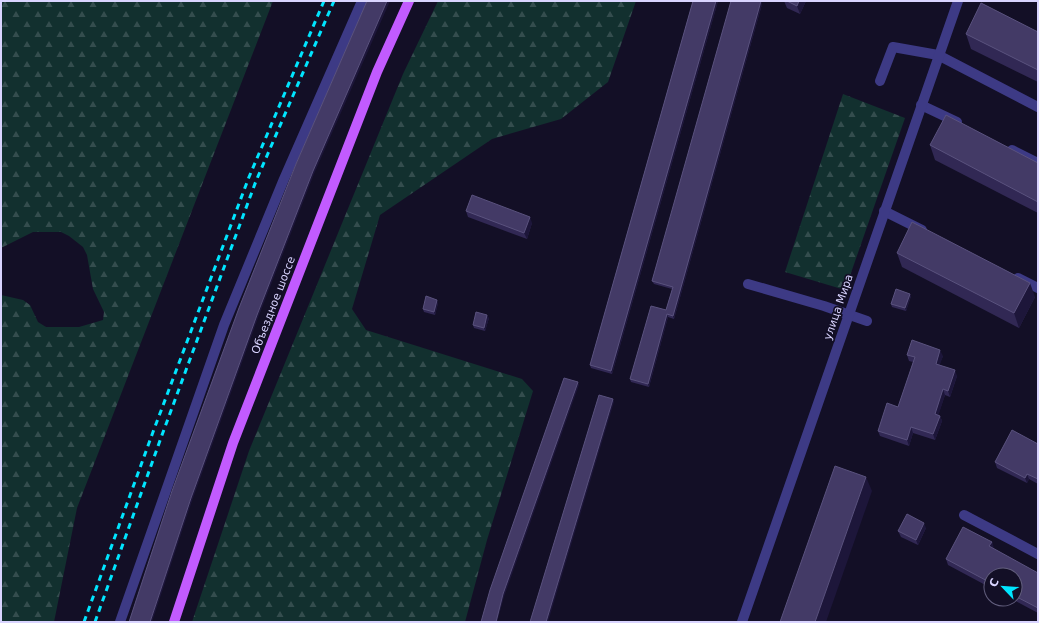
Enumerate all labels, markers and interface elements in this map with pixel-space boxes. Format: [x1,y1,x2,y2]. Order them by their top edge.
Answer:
street label: Объездное шоссе [249,254,298,356]
street label: улица Мира [821,273,856,342]
north arrow [983,567,1023,607]
text: С [987,577,1002,589]

